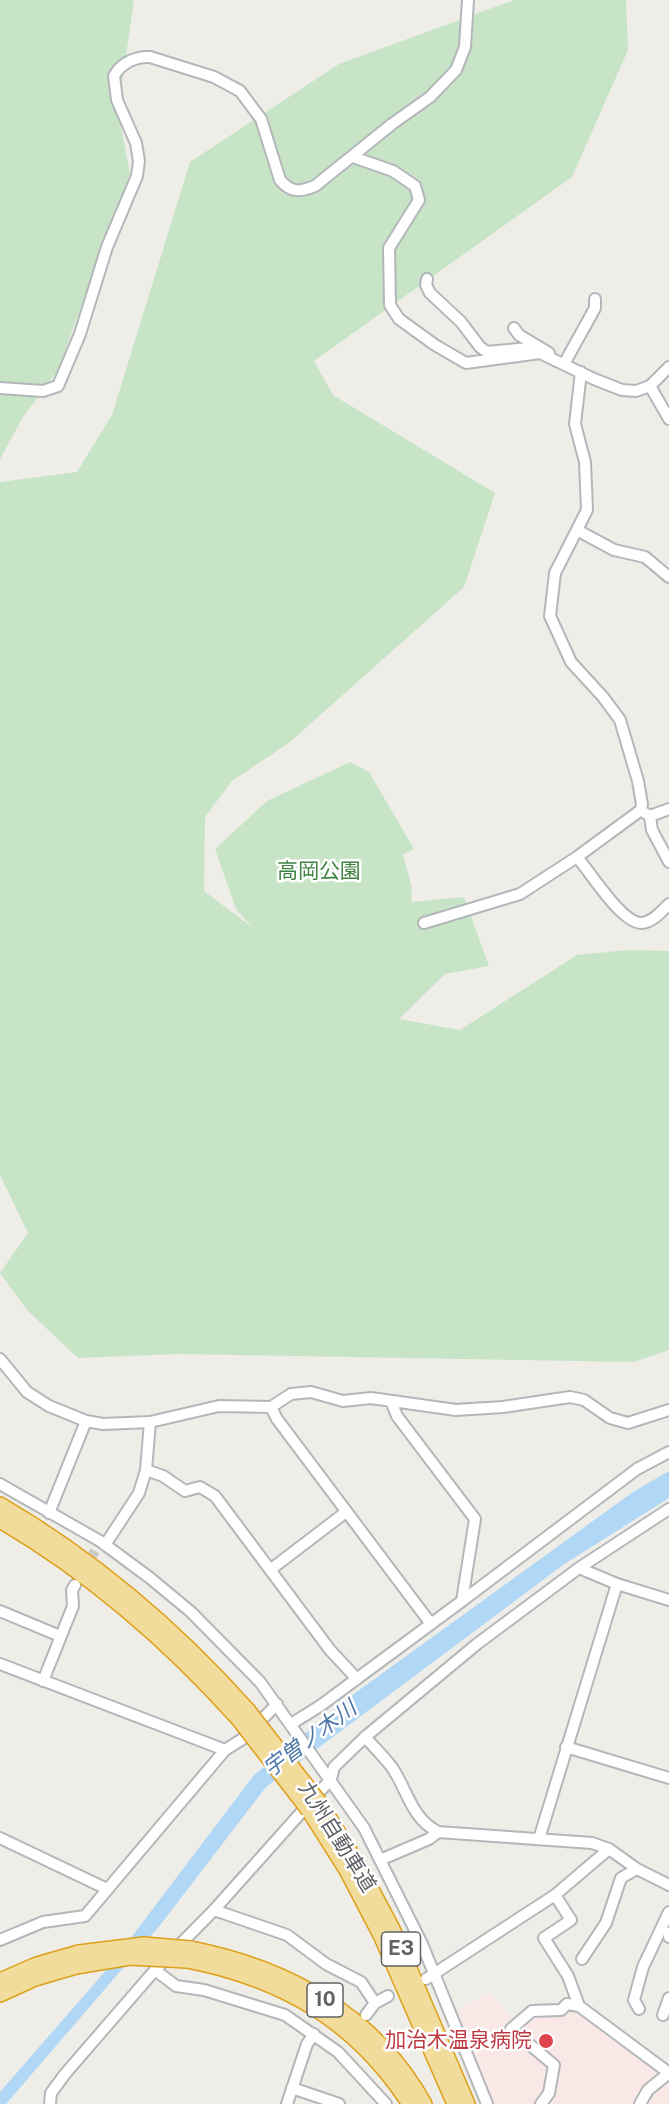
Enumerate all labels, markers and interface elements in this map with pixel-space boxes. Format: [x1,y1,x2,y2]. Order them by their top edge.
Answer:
park label: 高岡公園 [277,859,361,885]
water label: 宇曽ノ木川 [258,1695,362,1783]
street label: 九州自動車道 [293,1777,381,1897]
road number: E3 [382,1932,420,1966]
road number: 10 [307,1983,343,2017]
place label: 加治木温泉病院 [385,2028,532,2054]
marker: 加治木温泉病院 [537,2032,555,2050]

